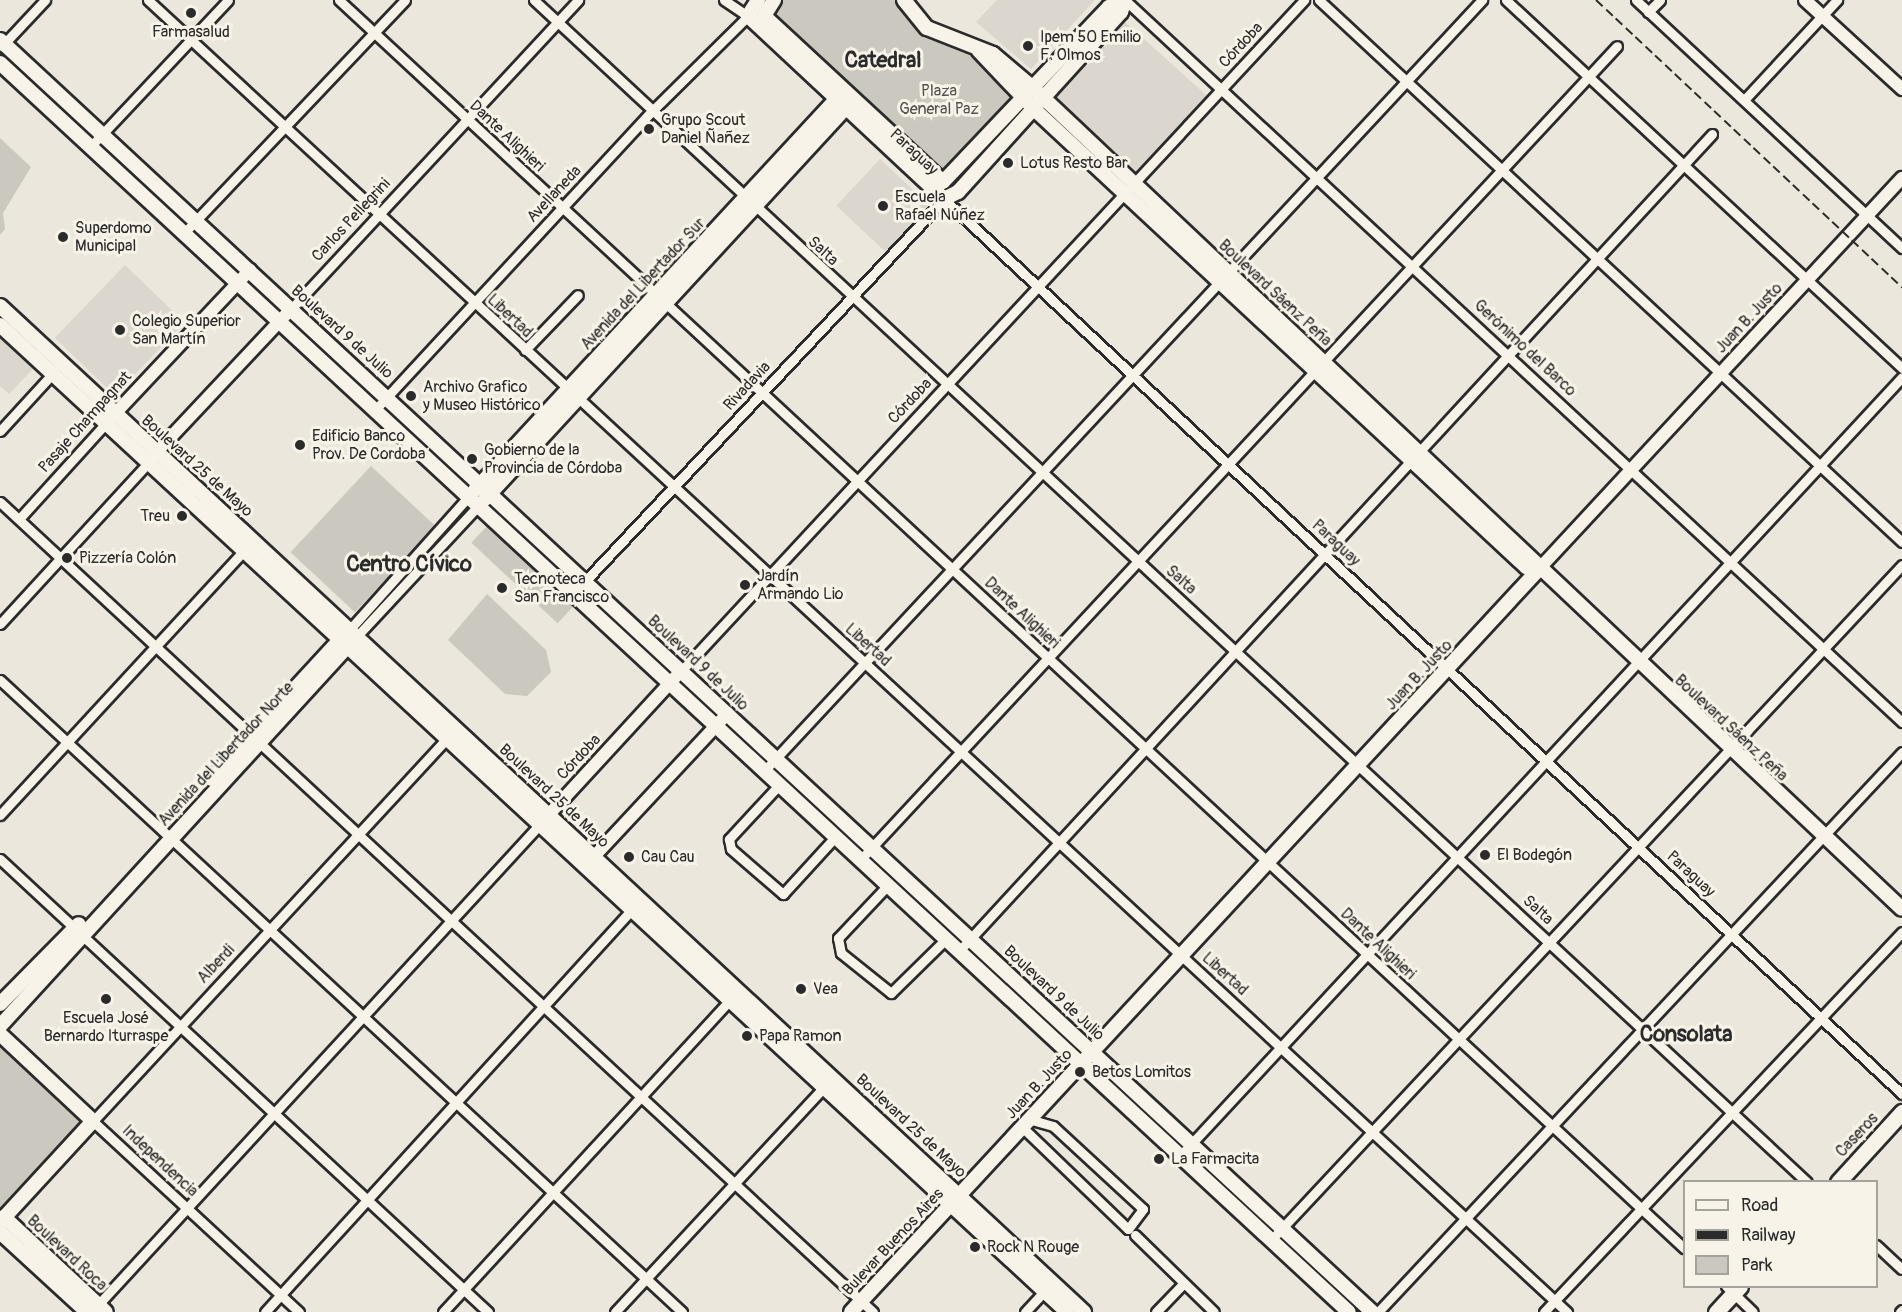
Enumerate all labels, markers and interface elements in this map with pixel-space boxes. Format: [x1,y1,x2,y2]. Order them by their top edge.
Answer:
marker: Farmasalud [184,6,198,20]
street label: Córdoba [1215,18,1267,72]
place label: Farmasalud [152,22,230,42]
place label: Ipem 50 Emilio F. Olmos [1040,27,1141,65]
marker: Ipem 50 Emilio F. Olmos [1021,39,1035,53]
district label: Catedral [845,48,921,74]
park label: Plaza General Paz [899,81,979,119]
street label: Dante Alighieri [465,96,549,176]
place label: Grupo Scout Daniel Ñañez [661,110,750,148]
marker: Grupo Scout Daniel Ñañez [642,122,656,136]
street label: Paraguay [886,125,942,179]
place label: Lotus Resto Bar [1020,153,1128,173]
marker: Lotus Resto Bar [1001,156,1015,170]
street label: Avellaneda [523,161,585,227]
street label: Carlos Pellegrini [308,174,394,266]
place label: Escuela Rafael Núñez [895,187,985,225]
marker: Escuela Rafael Núñez [876,199,890,213]
street label: Avenida del Libertador Sur [577,214,709,354]
place label: Superdomo Municipal [75,218,152,256]
marker: Superdomo Municipal [56,230,70,244]
street label: Salta [804,232,842,270]
street label: Boulevard Sáenz Peña [1215,236,1335,350]
street label: Juan B. Justo [1712,279,1786,357]
street label: Boulevard 9 de Julio [287,281,397,383]
street label: Libertad [483,290,537,342]
street label: Gerónimo del Barco [1470,296,1580,400]
place label: Colegio Superior San Martín [132,311,241,349]
marker: Colegio Superior San Martín [113,323,127,337]
street label: Rivadavia [720,358,774,414]
street label: Pasaje Champagnat [34,367,136,477]
street label: Córdoba [884,374,936,428]
place label: Archivo Grafico y Museo Histórico [423,377,541,415]
marker: Archivo Grafico y Museo Histórico [404,389,418,403]
street label: Boulevard 25 de Mayo [137,411,257,521]
place label: Edificio Banco Prov. De Cordoba [312,426,425,464]
marker: Edificio Banco Prov. De Cordoba [293,438,307,452]
place label: Gobierno de la Provincia de Córdoba [484,440,622,478]
marker: Gobierno de la Provincia de Córdoba [465,452,479,466]
place label: Treu [140,506,170,526]
marker: Treu [175,509,189,523]
street label: Paraguay [1308,516,1364,570]
place label: Pizzería Colón [79,548,176,568]
marker: Pizzería Colón [60,551,74,565]
district label: Centro Cívico [346,552,472,578]
street label: Salta [1162,561,1200,599]
place label: Jardín Armando Lio [757,566,843,604]
place label: Tecnoteca San Francisco [514,569,609,607]
street label: Dante Alighieri [980,573,1064,653]
marker: Jardín Armando Lio [738,578,752,592]
marker: Tecnoteca San Francisco [495,581,509,595]
street label: Boulevard 9 de Julio [644,611,752,715]
street label: Libertad [841,619,895,671]
street label: Juan B. Justo [1382,636,1456,714]
street label: Boulevard Sáenz Peña [1671,671,1791,785]
street label: Avenida del Libertador Norte [154,678,298,830]
street label: Córdoba [553,730,605,784]
street label: Boulevard 25 de Mayo [495,740,613,852]
place label: El Bodegón [1497,845,1572,865]
place label: Cau Cau [641,847,695,867]
street label: Paraguay [1663,847,1719,901]
marker: El Bodegón [1478,848,1492,862]
marker: Cau Cau [622,850,636,864]
street label: Salta [1519,891,1557,929]
street label: Dante Alighieri [1336,904,1420,984]
street label: Alberdi [193,941,239,987]
street label: Boulevard 9 de Julio [1000,941,1108,1045]
street label: Libertad [1198,948,1252,1000]
place label: Vea [813,979,838,999]
marker: Vea [794,982,808,996]
marker: Escuela José Bernardo Iturraspe [99,992,113,1006]
place label: Escuela José Bernardo Iturraspe [44,1008,168,1046]
district label: Consolata [1640,1022,1732,1048]
place label: Papa Ramon [759,1026,841,1046]
marker: Papa Ramon [740,1029,754,1043]
street label: Juan B. Justo [1002,1045,1076,1123]
place label: Betos Lomitos [1092,1062,1191,1082]
marker: Betos Lomitos [1073,1065,1087,1079]
street label: Boulevard 25 de Mayo [852,1070,970,1182]
street label: Caseros [1832,1109,1882,1161]
street label: Independencia [118,1121,202,1201]
place label: La Farmacita [1171,1149,1259,1169]
marker: La Farmacita [1152,1152,1166,1166]
legend [1683,1180,1878,1288]
street label: Bulevar Buenos Aires [838,1184,948,1300]
text: Road [1741,1194,1778,1217]
street label: Boulevard Roca [23,1211,111,1295]
text: Railway [1741,1224,1796,1247]
place label: Rock N Rouge [987,1237,1079,1257]
marker: Rock N Rouge [968,1240,982,1254]
text: Park [1741,1254,1773,1277]

